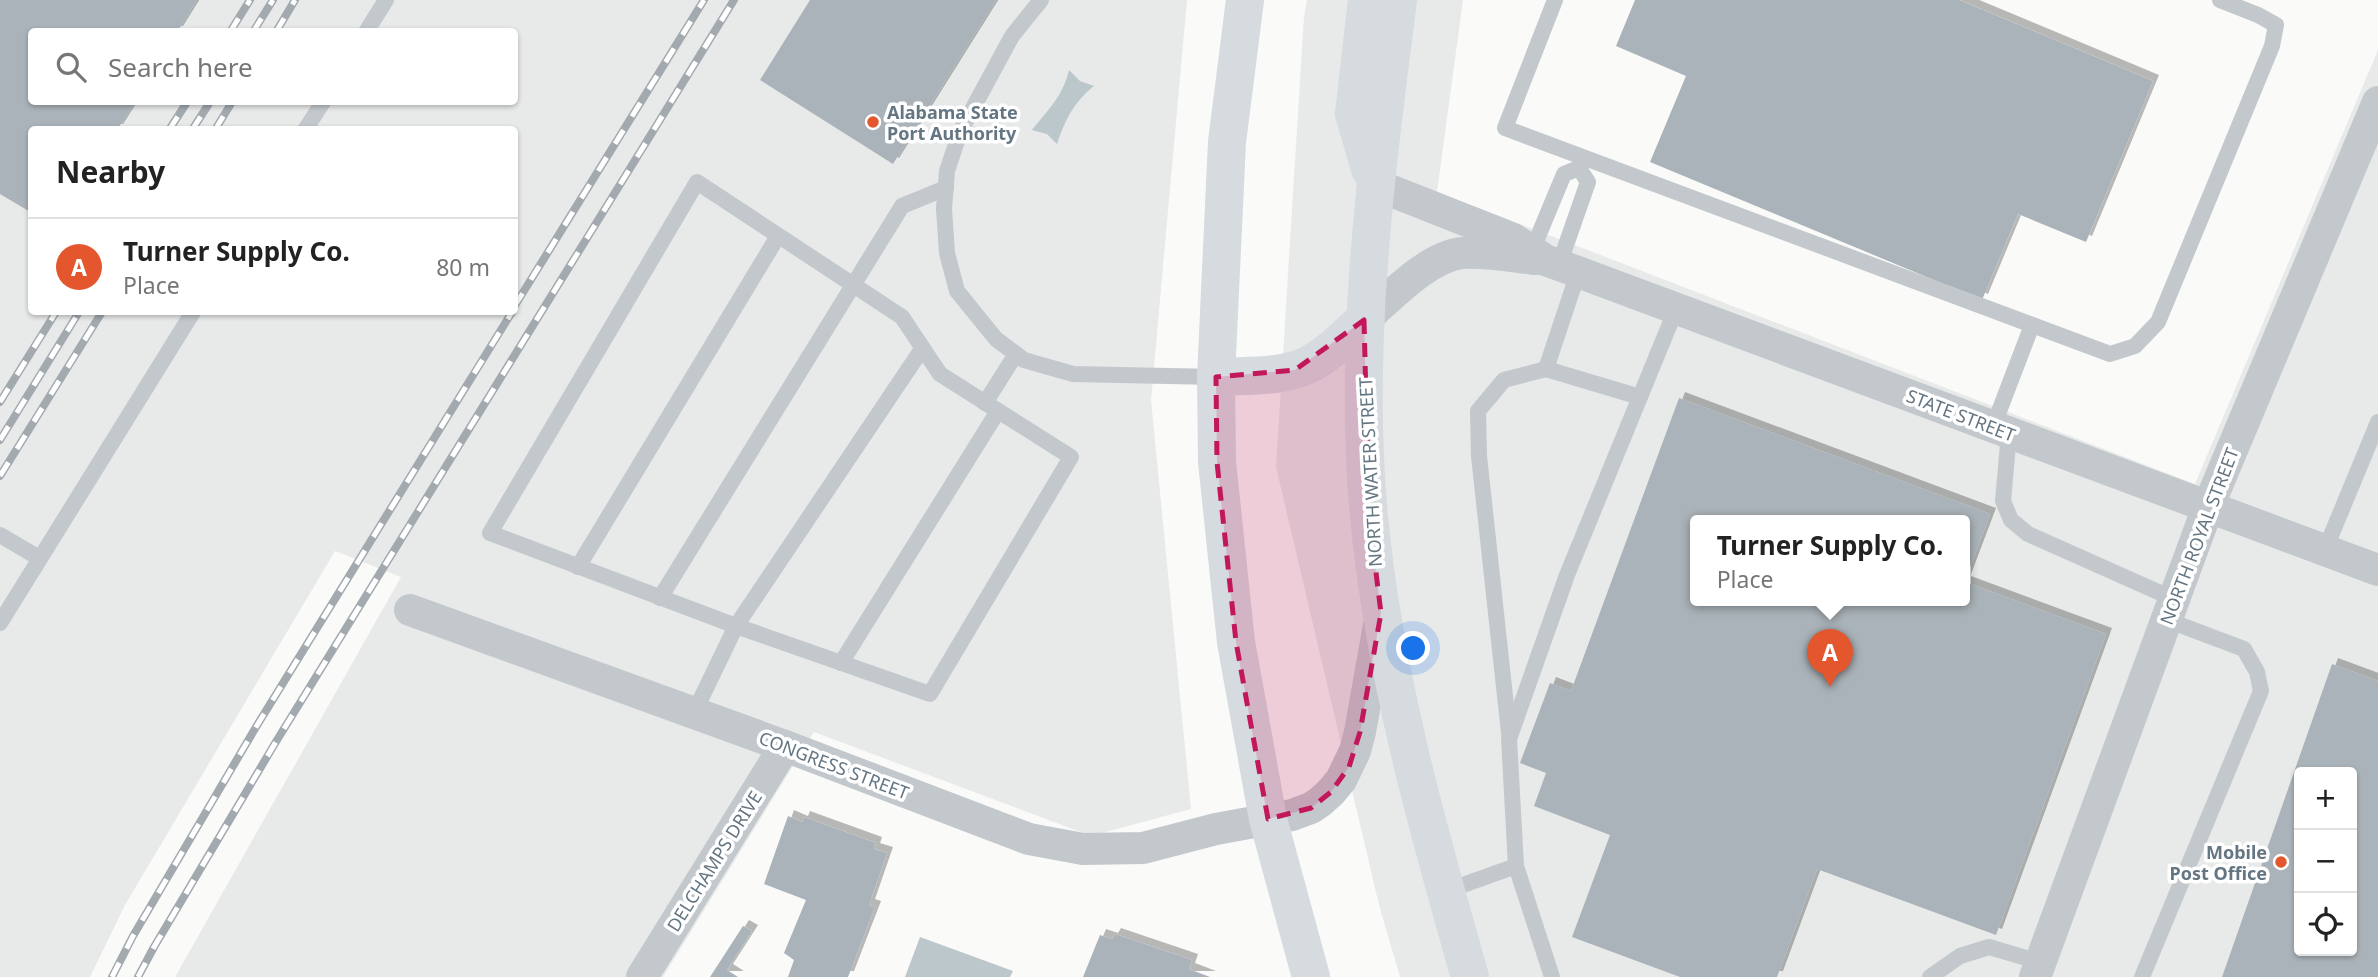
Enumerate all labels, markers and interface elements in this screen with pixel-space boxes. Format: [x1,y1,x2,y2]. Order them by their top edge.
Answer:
search box [28,28,518,105]
icon: search [52,48,90,86]
text: Search here [108,49,253,85]
place label: Alabama State Port Authority [887,100,1018,145]
marker: Alabama State Port Authority [865,114,881,130]
text: Nearby [56,151,165,192]
text: Turner Supply Co. [123,233,350,269]
text: A [71,251,87,283]
text: 80 m [436,251,490,283]
text: Place [123,269,180,301]
street label: NORTH WATER STREET [1353,376,1387,568]
street label: STATE STREET [1903,383,2019,447]
street label: NORTH ROYAL STREET [2154,444,2244,628]
popup [1690,515,1970,606]
text: Turner Supply Co. [1717,527,1943,563]
text: Place [1717,563,1773,595]
pin: A [1807,629,1853,687]
your location [1396,631,1430,665]
street label: CONGRESS STREET [756,725,912,805]
map controls [2294,767,2357,956]
button: + [2294,767,2357,830]
street label: DELCHAMPS DRIVE [661,786,767,936]
button: − [2294,830,2357,893]
place label: Mobile Post Office [2169,840,2267,885]
marker: Mobile Post Office [2273,854,2289,870]
button: locate [2294,893,2357,956]

